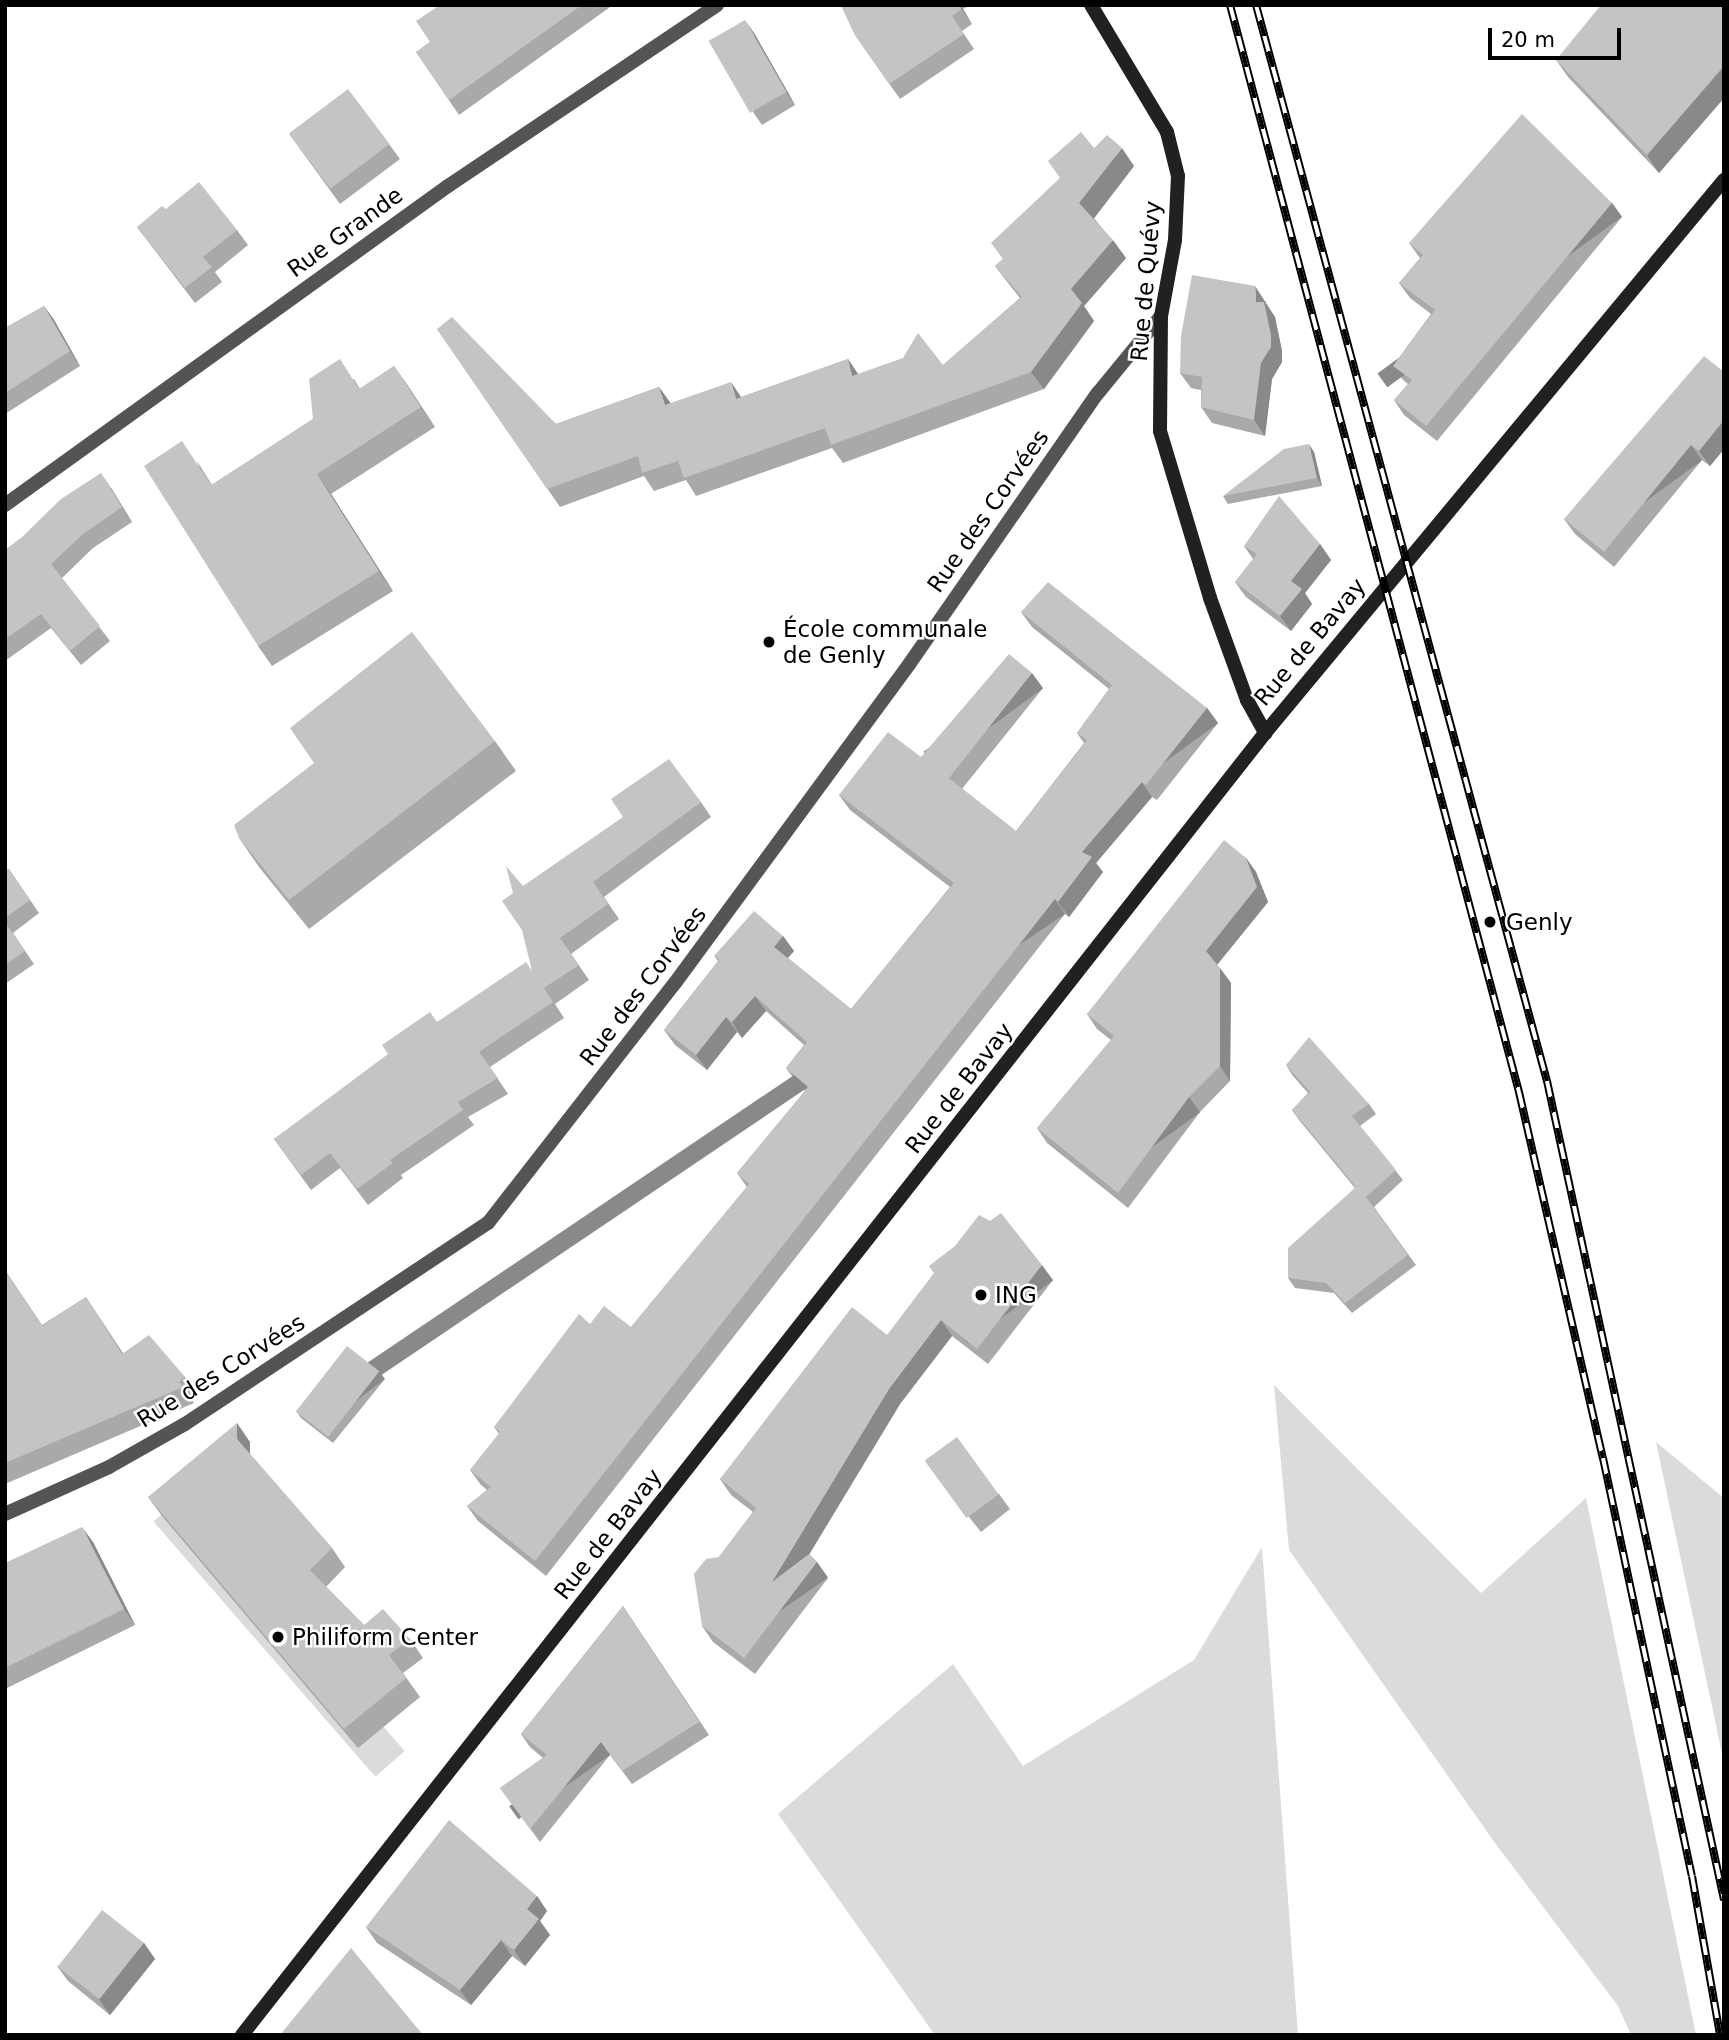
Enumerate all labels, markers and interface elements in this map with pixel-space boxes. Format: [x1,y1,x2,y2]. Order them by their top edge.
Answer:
scale bar [1491,14,1624,58]
text: 20 m [1501,28,1555,52]
street label: Rue Grande [282,181,408,283]
street label: Rue de Quévy [1125,200,1167,362]
street label: Rue des Corvées [921,424,1055,598]
street label: Rue de Bavay [1249,573,1371,711]
place label: École communale de Genly [783,615,987,669]
marker: École communale de Genly [761,634,777,650]
street label: Rue des Corvées [574,901,712,1071]
place label: Genly [1506,908,1573,936]
marker: Genly [1480,912,1500,932]
street label: Rue de Bavay [899,1017,1019,1159]
place label: ING [995,1281,1037,1309]
marker: ING [973,1287,989,1303]
street label: Rue des Corvées [132,1308,310,1434]
street label: Rue de Bavay [548,1463,668,1605]
place label: Philiform Center [292,1623,478,1651]
marker: Philiform Center [270,1629,286,1645]

